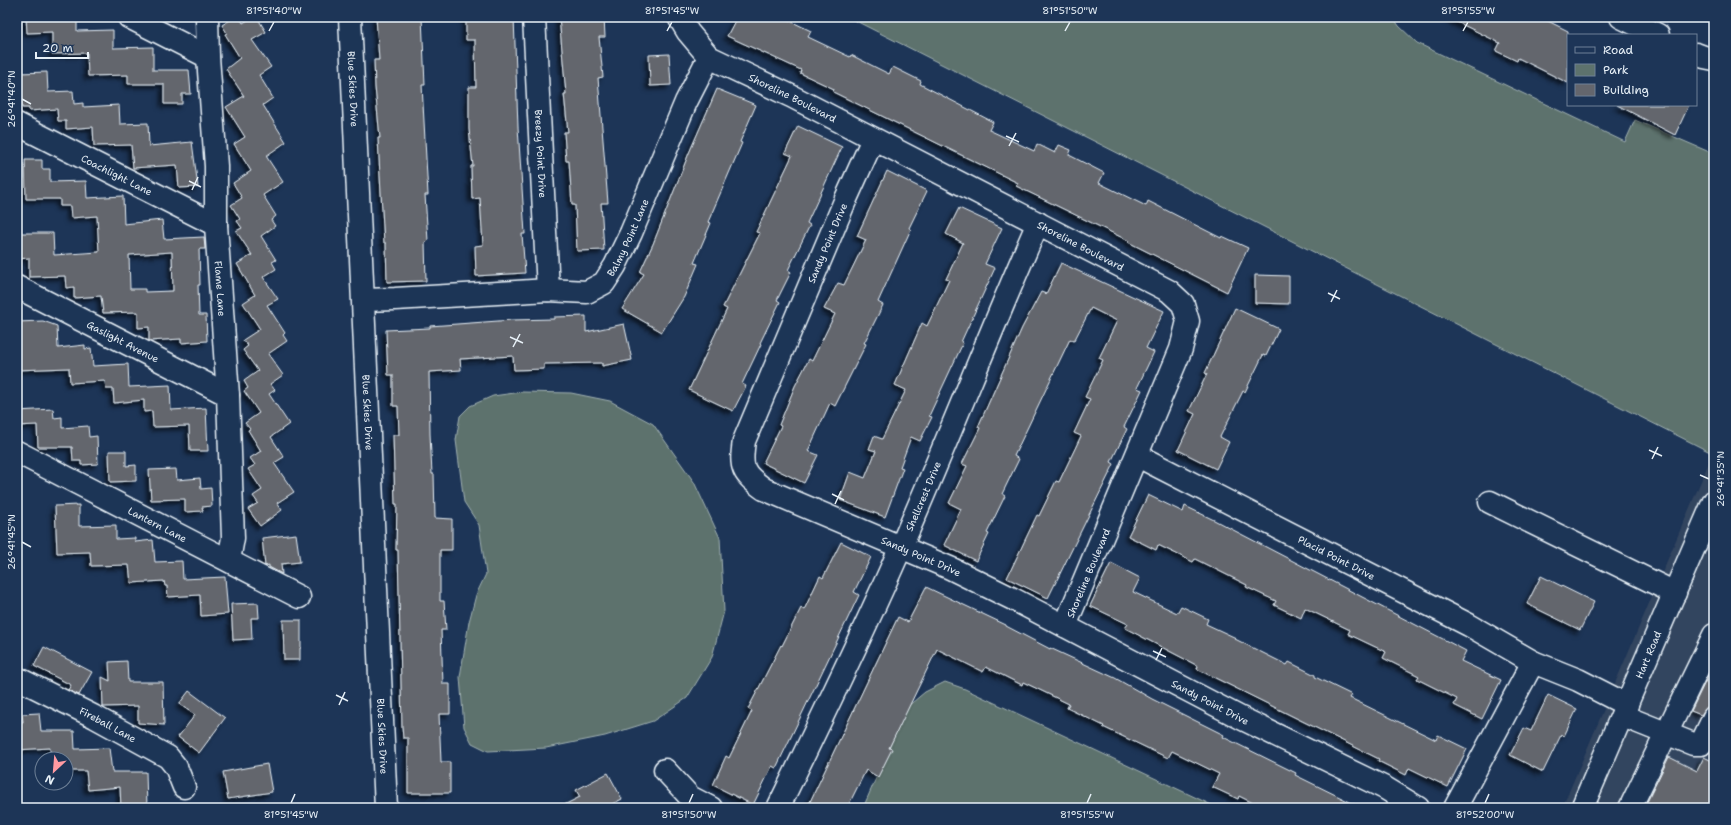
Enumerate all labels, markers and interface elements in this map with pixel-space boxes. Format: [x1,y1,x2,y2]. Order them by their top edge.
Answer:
text: 81°51'40"W [246,4,302,17]
text: 81°51'45"W [645,4,700,17]
text: 81°51'50"W [1042,4,1098,17]
text: 81°51'55"W [1441,4,1495,17]
scale bar [36,34,88,60]
legend [1567,34,1697,106]
text: 20 m [42,40,73,56]
text: Road [1603,42,1634,58]
street label: Blue Skies Drive [345,51,361,128]
text: Park [1603,62,1629,78]
text: 26°41'40"N [5,70,18,128]
street label: Shoreline Boulevard [746,71,839,126]
text: Building [1603,82,1649,98]
street label: Breezy Point Drive [532,109,549,199]
street label: Coachlight Lane [79,152,155,199]
street label: Balmy Point Lane [604,197,652,279]
street label: Sandy Point Drive [805,201,850,285]
street label: Shoreline Boulevard [1035,218,1127,274]
street label: Flame Lane [212,260,228,317]
street label: Gaslight Avenue [84,318,161,366]
street label: Blue Skies Drive [359,374,376,451]
text: 26°41'35"N [1714,451,1727,507]
street label: Shellcrest Drive [903,459,944,533]
street label: Lantern Lane [126,504,189,545]
text: 26°41'45"N [5,514,18,570]
street label: Shoreline Boulevard [1064,526,1113,620]
street label: Sandy Point Drive [879,533,963,580]
street label: Placid Point Drive [1296,533,1377,583]
street label: Hart Road [1632,628,1665,681]
street label: Sandy Point Drive [1169,677,1251,728]
street label: Blue Skies Drive [374,698,390,775]
street label: Fireball Lane [77,704,139,745]
north arrow [34,751,74,791]
text: N [42,771,57,788]
text: 81°51'45"W [264,808,319,821]
text: 81°51'50"W [661,808,717,821]
text: 81°51'55"W [1060,808,1114,821]
text: 81°52'00"W [1456,808,1515,821]

